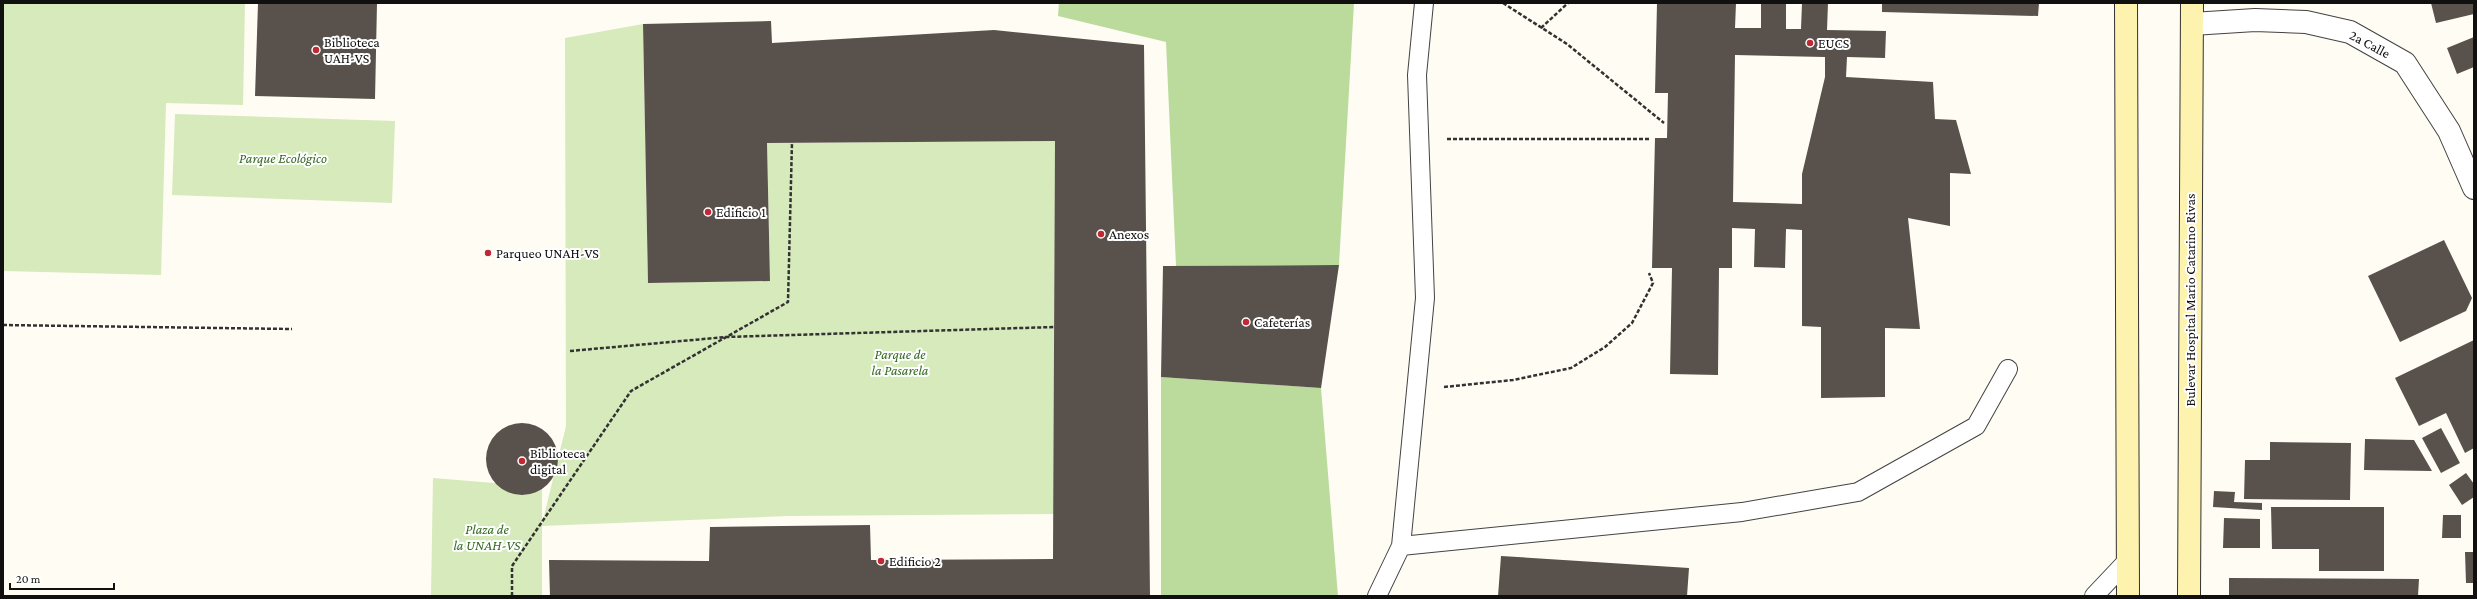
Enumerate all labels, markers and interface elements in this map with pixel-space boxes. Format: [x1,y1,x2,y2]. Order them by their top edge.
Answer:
street label: 2a Calle [2347,27,2393,61]
place label: Biblioteca UAH-VS [324,34,380,66]
place label: EUCS [1818,35,1850,51]
marker: EUCS [1805,38,1815,48]
marker: Biblioteca UAH-VS [311,45,321,55]
park label: Parque Ecológico [239,150,327,166]
street label: Bulevar Hospital Mario Catarino Rivas [2182,194,2198,406]
place label: Edificio 1 [716,204,766,220]
marker: Edificio 1 [703,207,713,217]
place label: Anexos [1109,226,1149,242]
marker: Anexos [1096,229,1106,239]
place label: Parqueo UNAH-VS [496,245,599,261]
marker: Parqueo UNAH-VS [483,248,493,258]
place label: Cafeterías [1254,314,1310,330]
marker: Cafeterías [1241,317,1251,327]
park label: Parque de la Pasarela [872,346,929,378]
place label: Biblioteca digital [530,445,586,477]
marker: Biblioteca digital [517,456,527,466]
park label: Plaza de la UNAH-VS [453,521,521,553]
place label: Edificio 2 [889,553,941,569]
marker: Edificio 2 [876,556,886,566]
scale bar [10,565,114,591]
text: 20 m [16,572,41,586]

